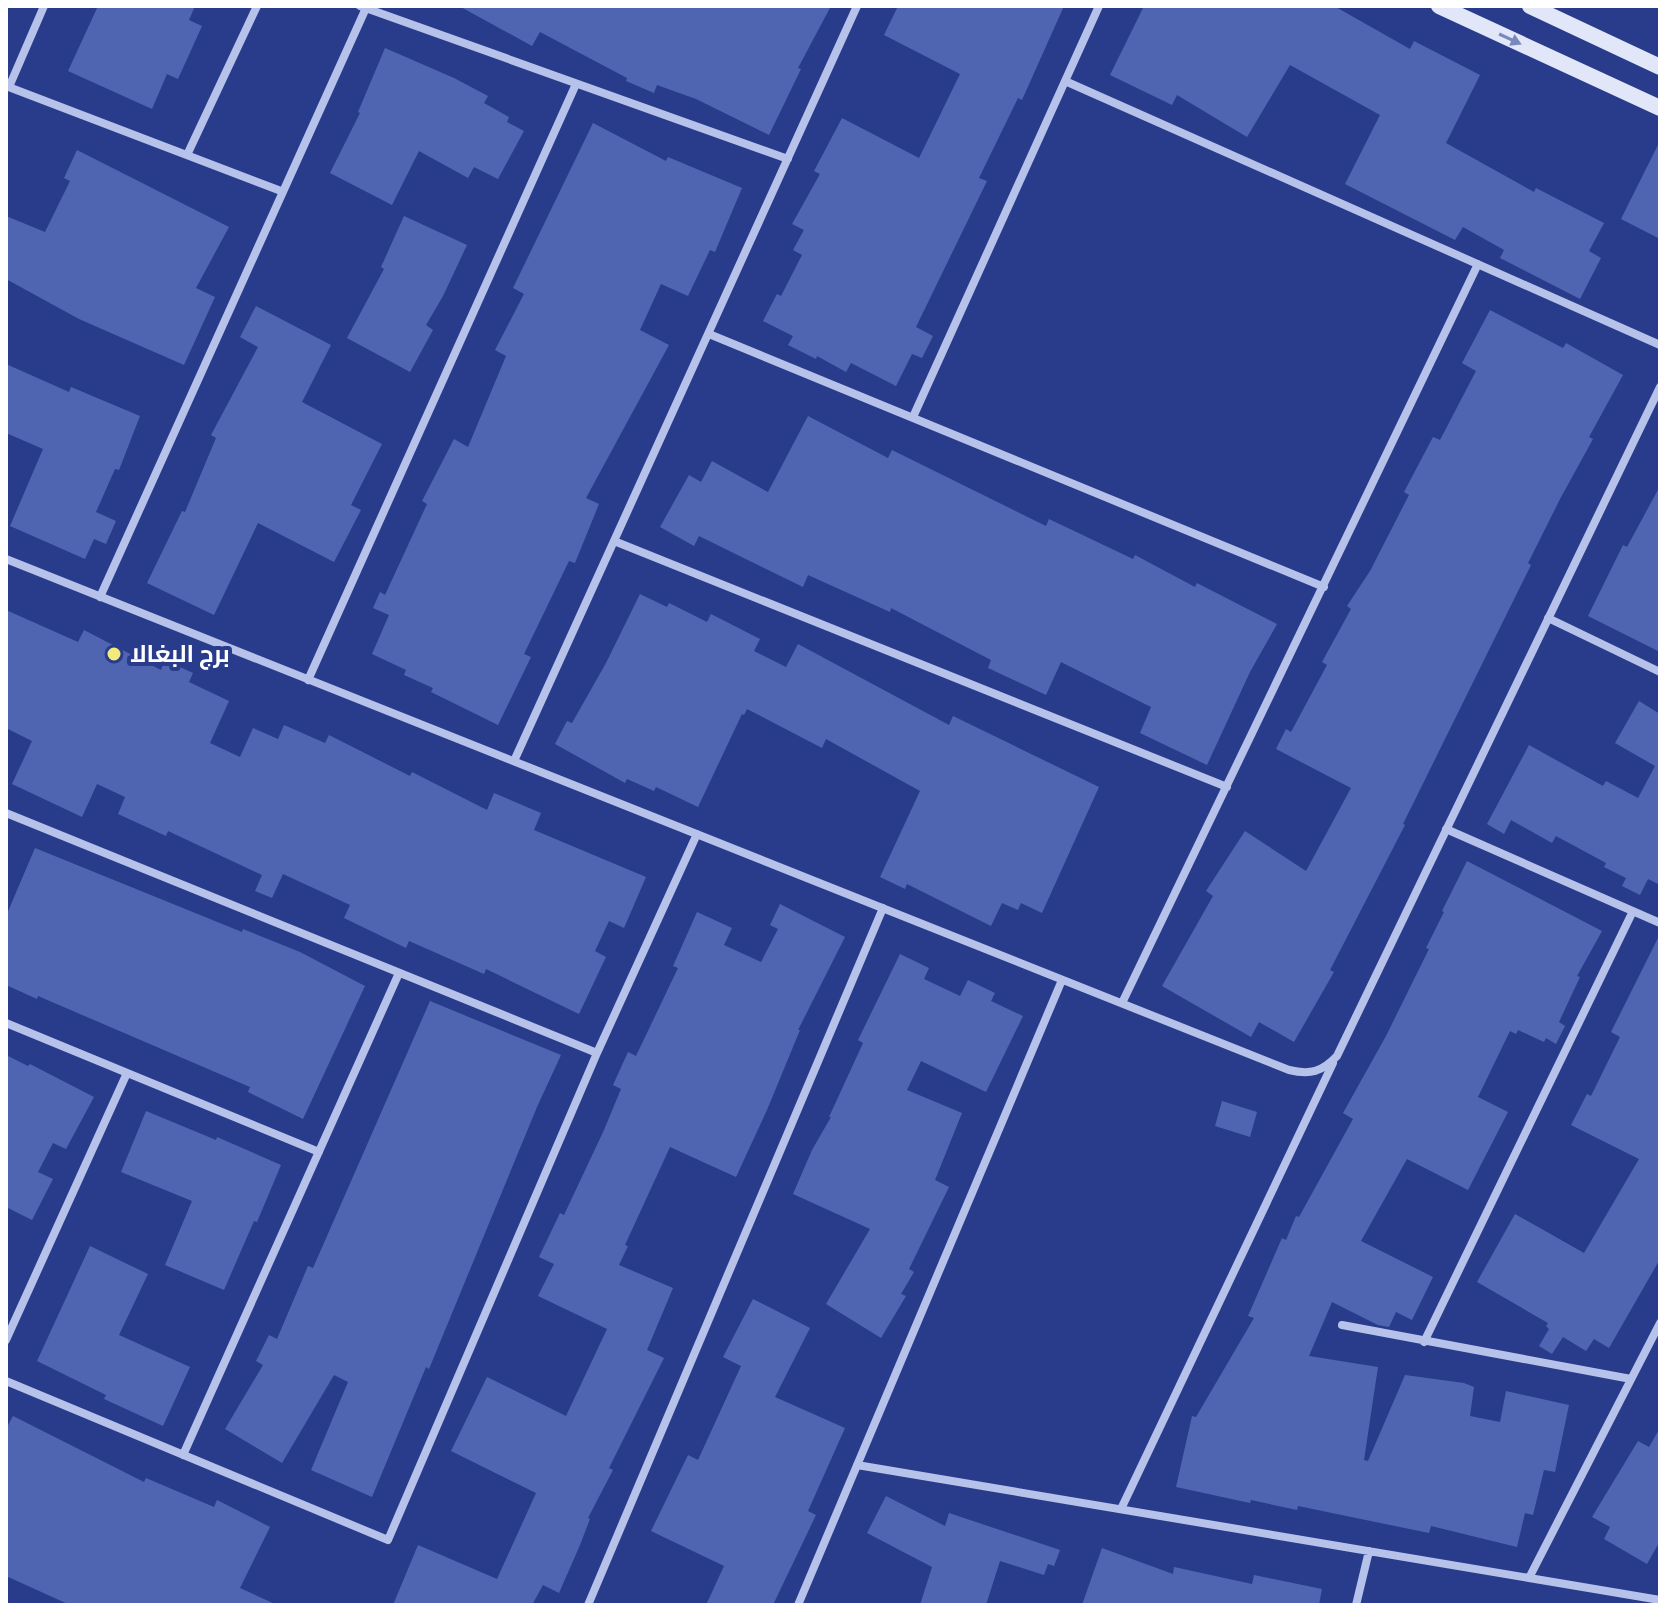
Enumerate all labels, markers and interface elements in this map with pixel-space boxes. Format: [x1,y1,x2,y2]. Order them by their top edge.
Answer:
one-way arrow [1498,32,1521,45]
place label: برج البغالا [130,636,230,670]
marker: برج البغالا [105,645,123,663]

